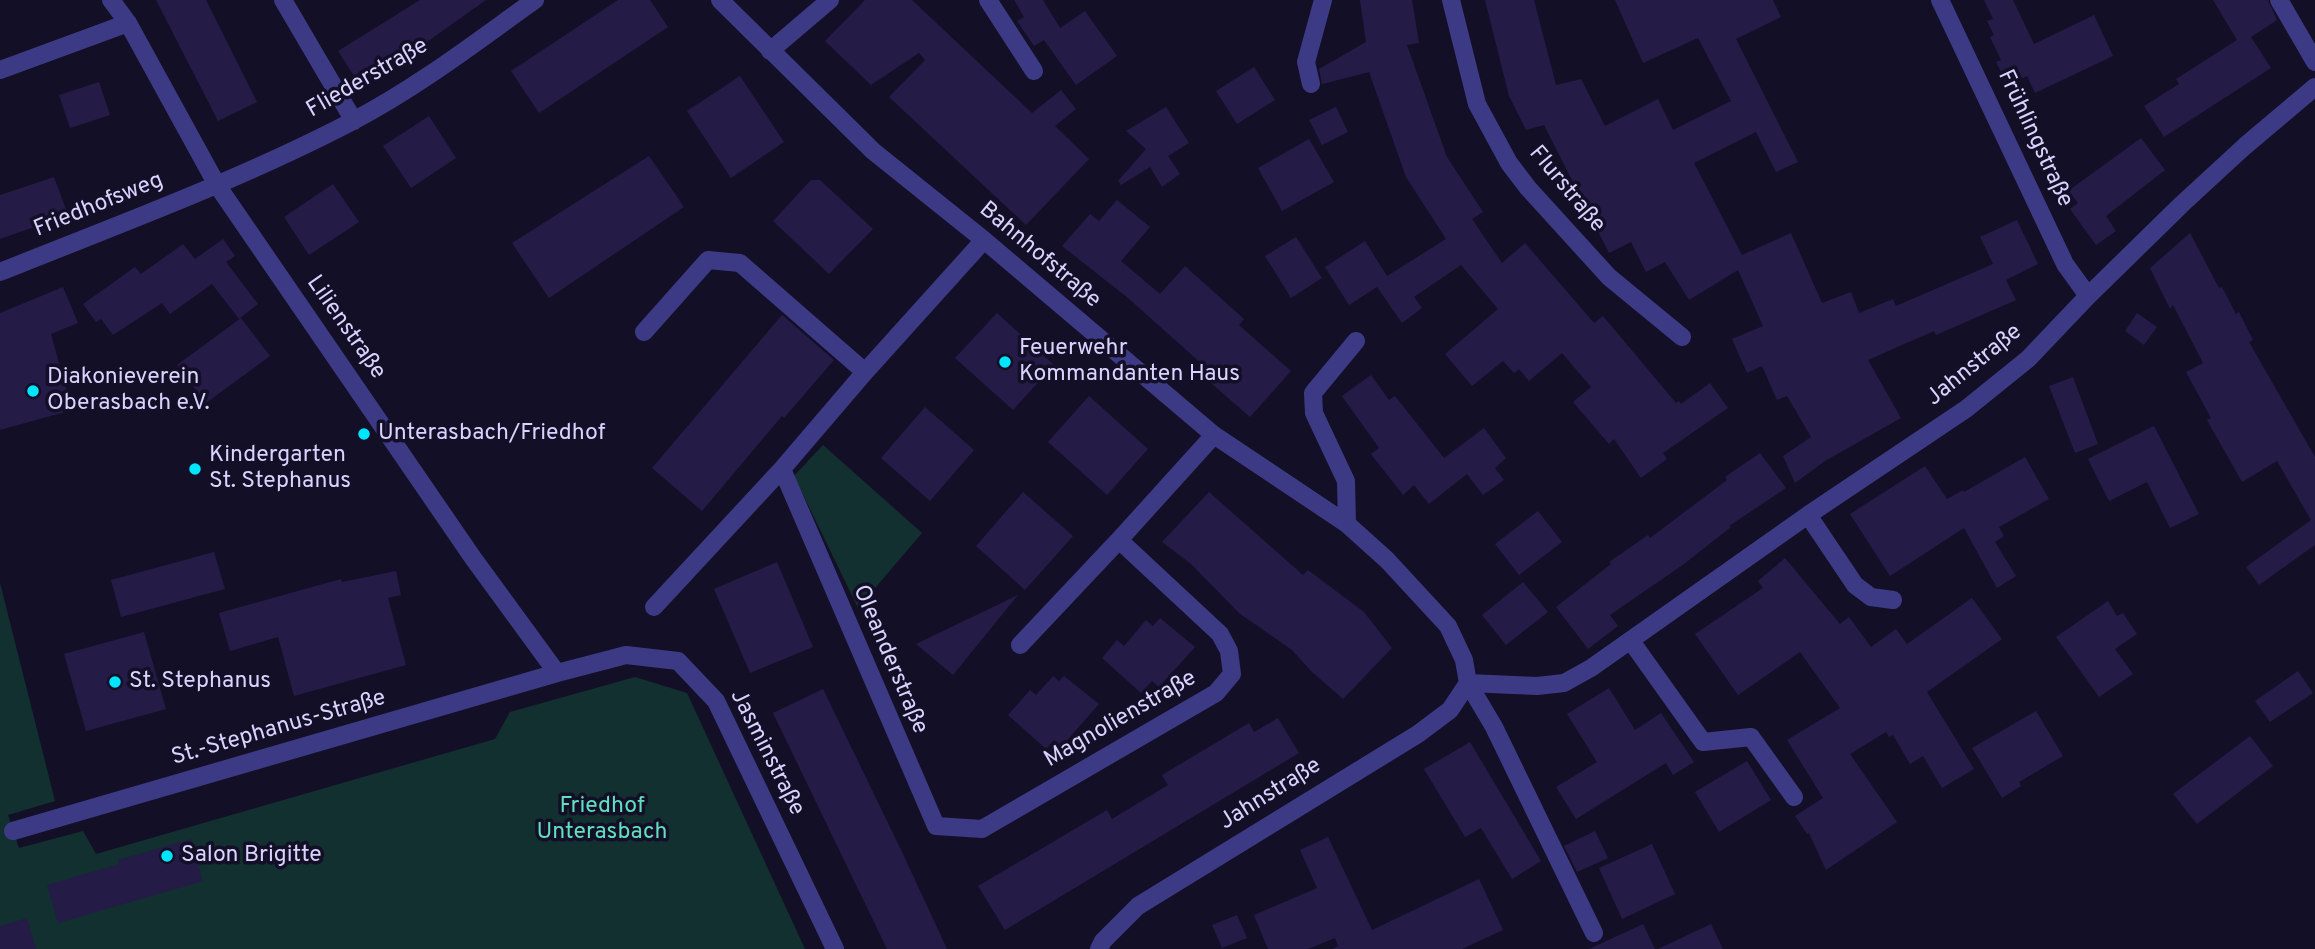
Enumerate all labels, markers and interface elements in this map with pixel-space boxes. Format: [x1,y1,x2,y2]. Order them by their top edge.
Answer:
street label: Fliederstraße [302,33,434,125]
street label: Frühlingstraße [1990,66,2078,212]
street label: Flurstraße [1522,141,1610,239]
street label: Friedhofsweg [30,168,168,244]
street label: Bahnhofstraße [972,197,1106,315]
street label: Lilienstraße [299,271,391,385]
street label: Jahnstraße [1922,319,2028,413]
place label: Feuerwehr Kommandanten Haus [1019,335,1240,389]
marker: Feuerwehr Kommandanten Haus [997,354,1013,370]
place label: Diakonieverein Oberasbach e.V. [47,364,210,418]
marker: Diakonieverein Oberasbach e.V. [25,383,41,399]
place label: Unterasbach/Friedhof [378,420,605,448]
marker: Unterasbach/Friedhof [356,426,372,442]
place label: Kindergarten St. Stephanus [209,442,351,496]
marker: Kindergarten St. Stephanus [187,461,203,477]
street label: Oleanderstraße [845,581,933,739]
street label: Magnolienstraße [1040,665,1202,775]
place label: St. Stephanus [129,668,271,696]
marker: St. Stephanus [107,674,123,690]
street label: St.-Stephanus-Straße [169,685,389,773]
street label: Jasminstraße [722,685,810,821]
street label: Jahnstraße [1215,753,1327,837]
park label: Friedhof Unterasbach [536,793,668,847]
place label: Salon Brigitte [181,842,322,870]
marker: Salon Brigitte [159,848,175,864]

